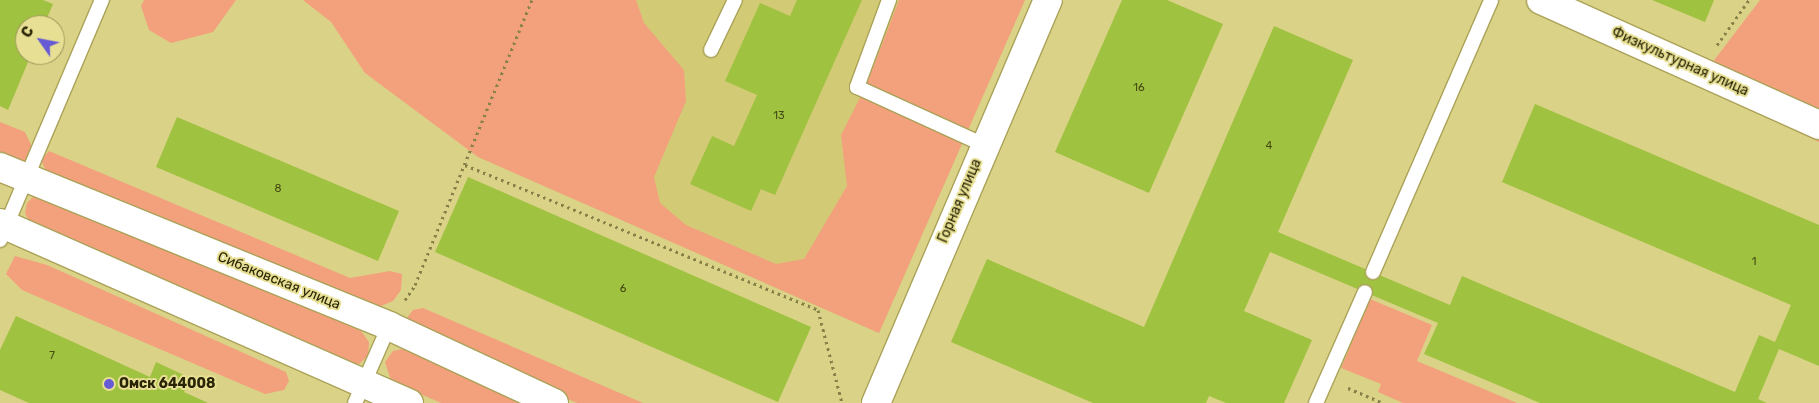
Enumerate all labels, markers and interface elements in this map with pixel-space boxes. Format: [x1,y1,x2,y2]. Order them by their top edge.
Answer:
north arrow [15,15,65,65]
text: С [18,23,38,41]
street label: Физкультурная улица [1609,24,1751,100]
house number: 16 [1133,81,1145,95]
house number: 13 [773,109,785,123]
house number: 4 [1266,139,1272,153]
street label: Горная улица [935,157,985,245]
house number: 8 [275,182,281,196]
street label: Сибаковская улица [215,249,343,313]
house number: 1 [1752,255,1756,269]
house number: 6 [620,282,626,296]
house number: 7 [49,349,55,363]
place label: Омск 644008 [119,376,216,392]
marker: Омск 644008 [103,378,115,390]

